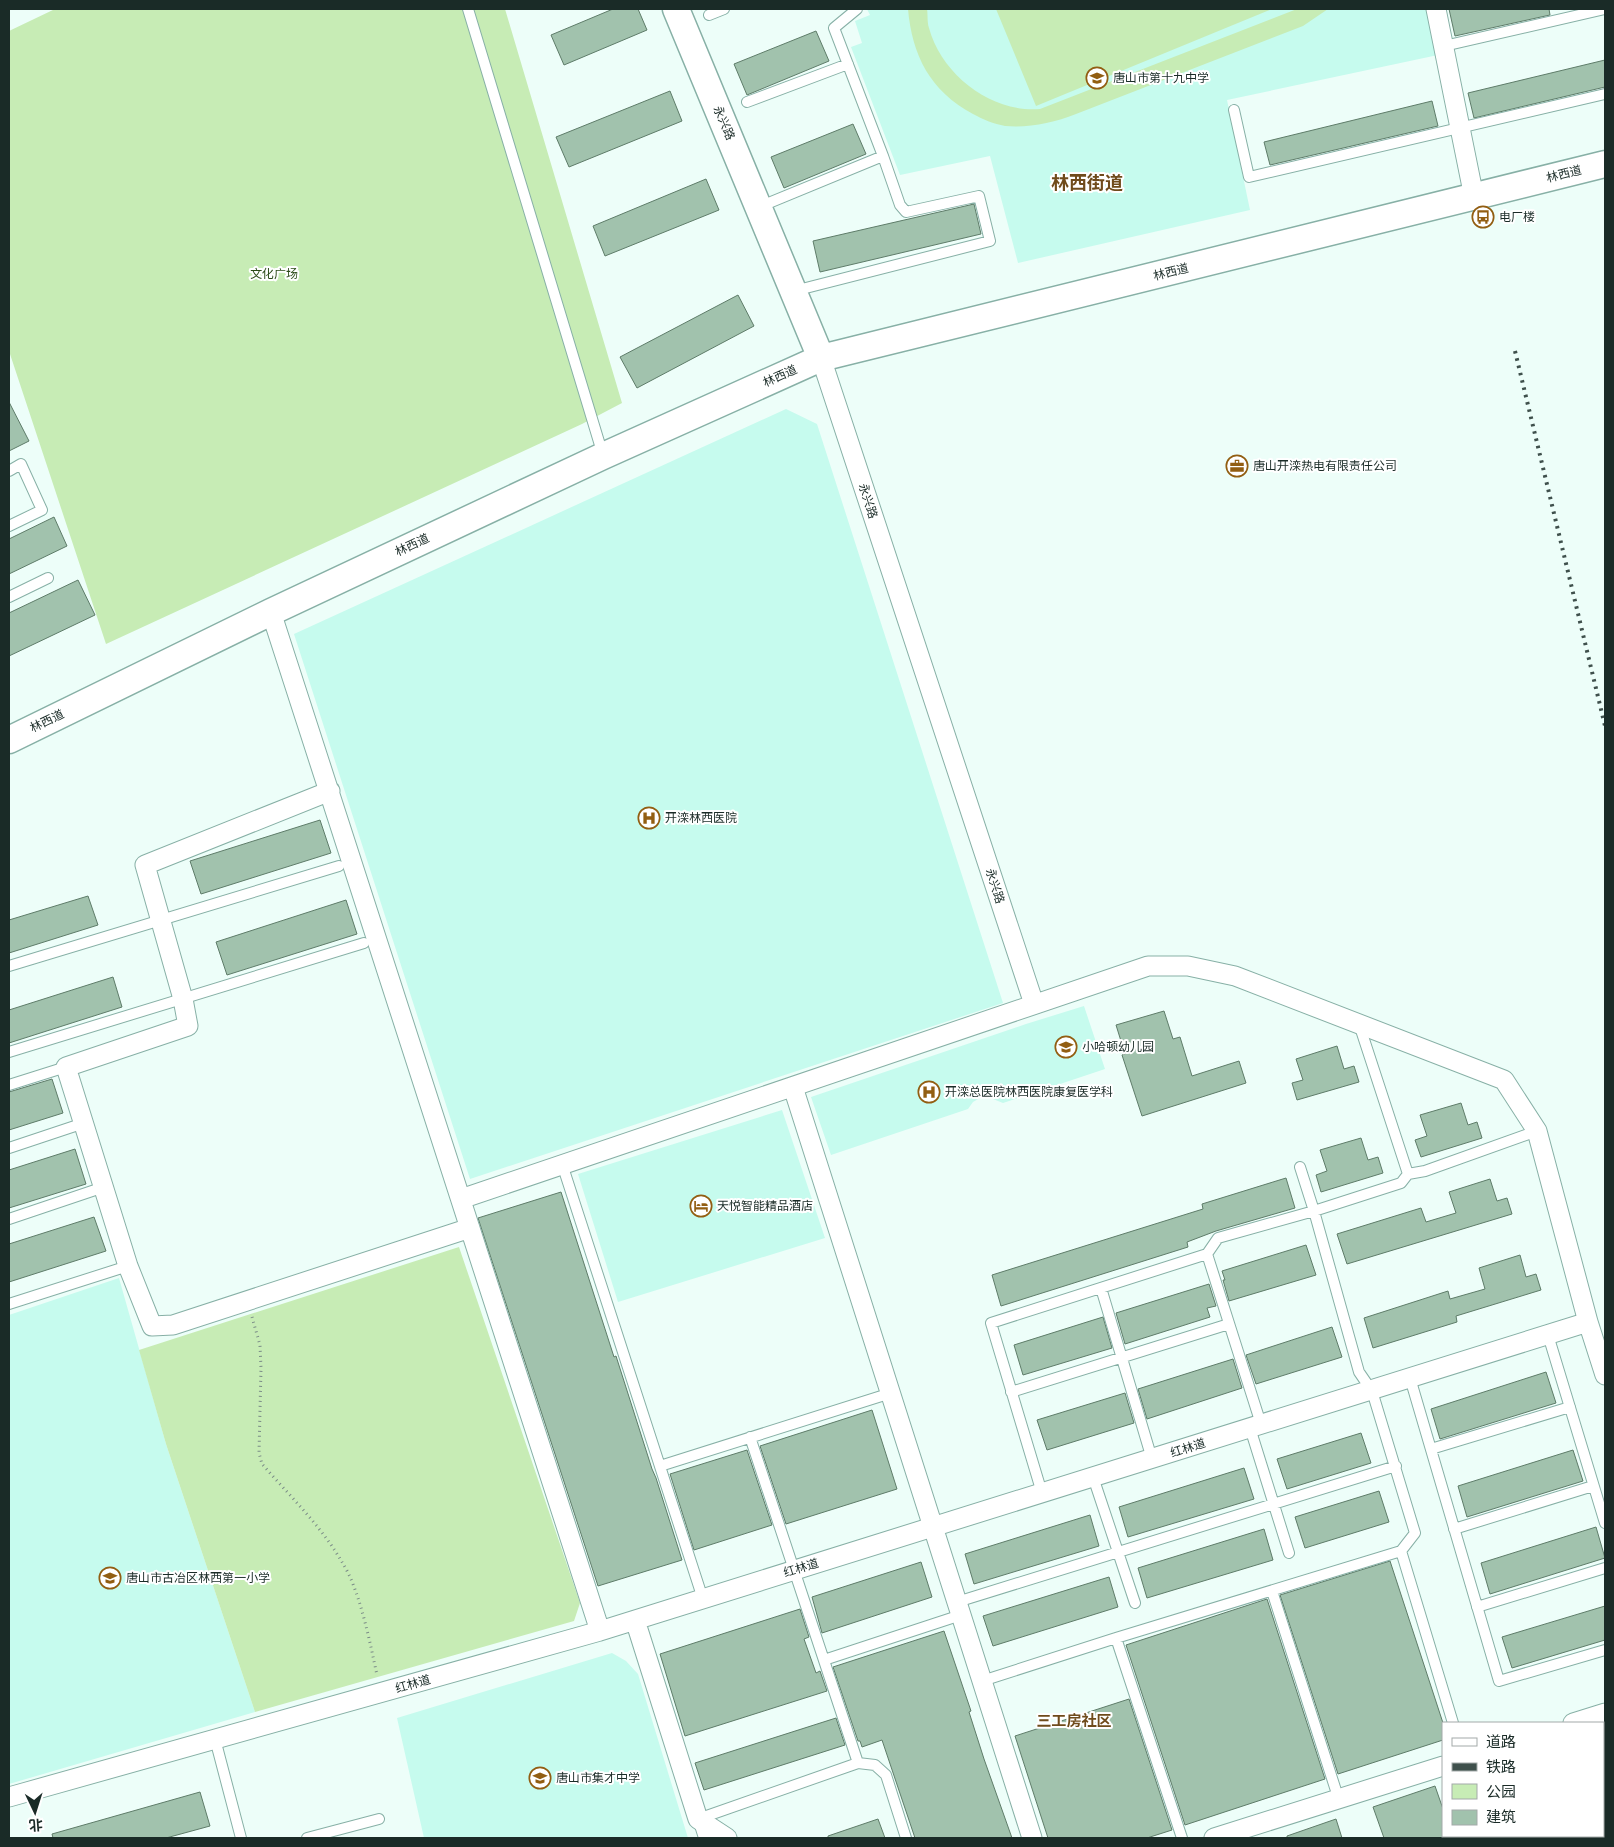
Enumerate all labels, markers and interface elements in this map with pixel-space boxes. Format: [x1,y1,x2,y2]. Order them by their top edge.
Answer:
school or university icon: 唐山市第十九中学 [1085,66,1109,90]
place label: 唐山市第十九中学 [1113,71,1209,85]
street label: 永兴路 [711,104,737,142]
street label: 林西道 [1545,163,1583,185]
district label: 林西街道 [1051,172,1123,193]
bus stop icon: 电厂楼 [1471,205,1495,229]
place label: 电厂楼 [1499,210,1535,224]
street label: 林西道 [1152,261,1190,283]
park label: 文化广场 [250,267,298,281]
street label: 林西道 [761,362,799,390]
office icon: 唐山开滦热电有限责任公司 [1225,454,1249,478]
place label: 唐山开滦热电有限责任公司 [1253,459,1397,473]
street label: 永兴路 [856,482,880,520]
street label: 林西道 [393,531,431,559]
street label: 林西道 [28,707,66,735]
hospital icon: 开滦林西医院 [637,806,661,830]
place label: 开滦林西医院 [665,811,737,825]
street label: 永兴路 [983,867,1007,905]
school or university icon: 小哈顿幼儿园 [1054,1035,1078,1059]
place label: 小哈顿幼儿园 [1082,1040,1154,1054]
hospital icon: 开滦总医院林西医院康复医学科 [917,1080,941,1104]
place label: 开滦总医院林西医院康复医学科 [945,1085,1113,1099]
hotel icon: 天悦智能精品酒店 [689,1194,713,1218]
place label: 天悦智能精品酒店 [717,1199,813,1213]
street label: 红林道 [1169,1436,1207,1460]
street label: 红林道 [782,1556,820,1580]
school or university icon: 唐山市古冶区林西第一小学 [98,1566,122,1590]
place label: 唐山市古冶区林西第一小学 [126,1571,270,1585]
street label: 红林道 [394,1672,432,1696]
district label: 三工房社区 [1036,1712,1112,1730]
legend [1442,1722,1604,1837]
text: 道路 [1486,1733,1516,1751]
text: 铁路 [1486,1758,1516,1776]
school or university icon: 唐山市集才中学 [528,1766,552,1790]
place label: 唐山市集才中学 [556,1771,640,1785]
text: 公园 [1486,1783,1516,1801]
north arrow [10,1787,60,1837]
text: 建筑 [1486,1808,1516,1826]
text: 北 [28,1816,43,1833]

